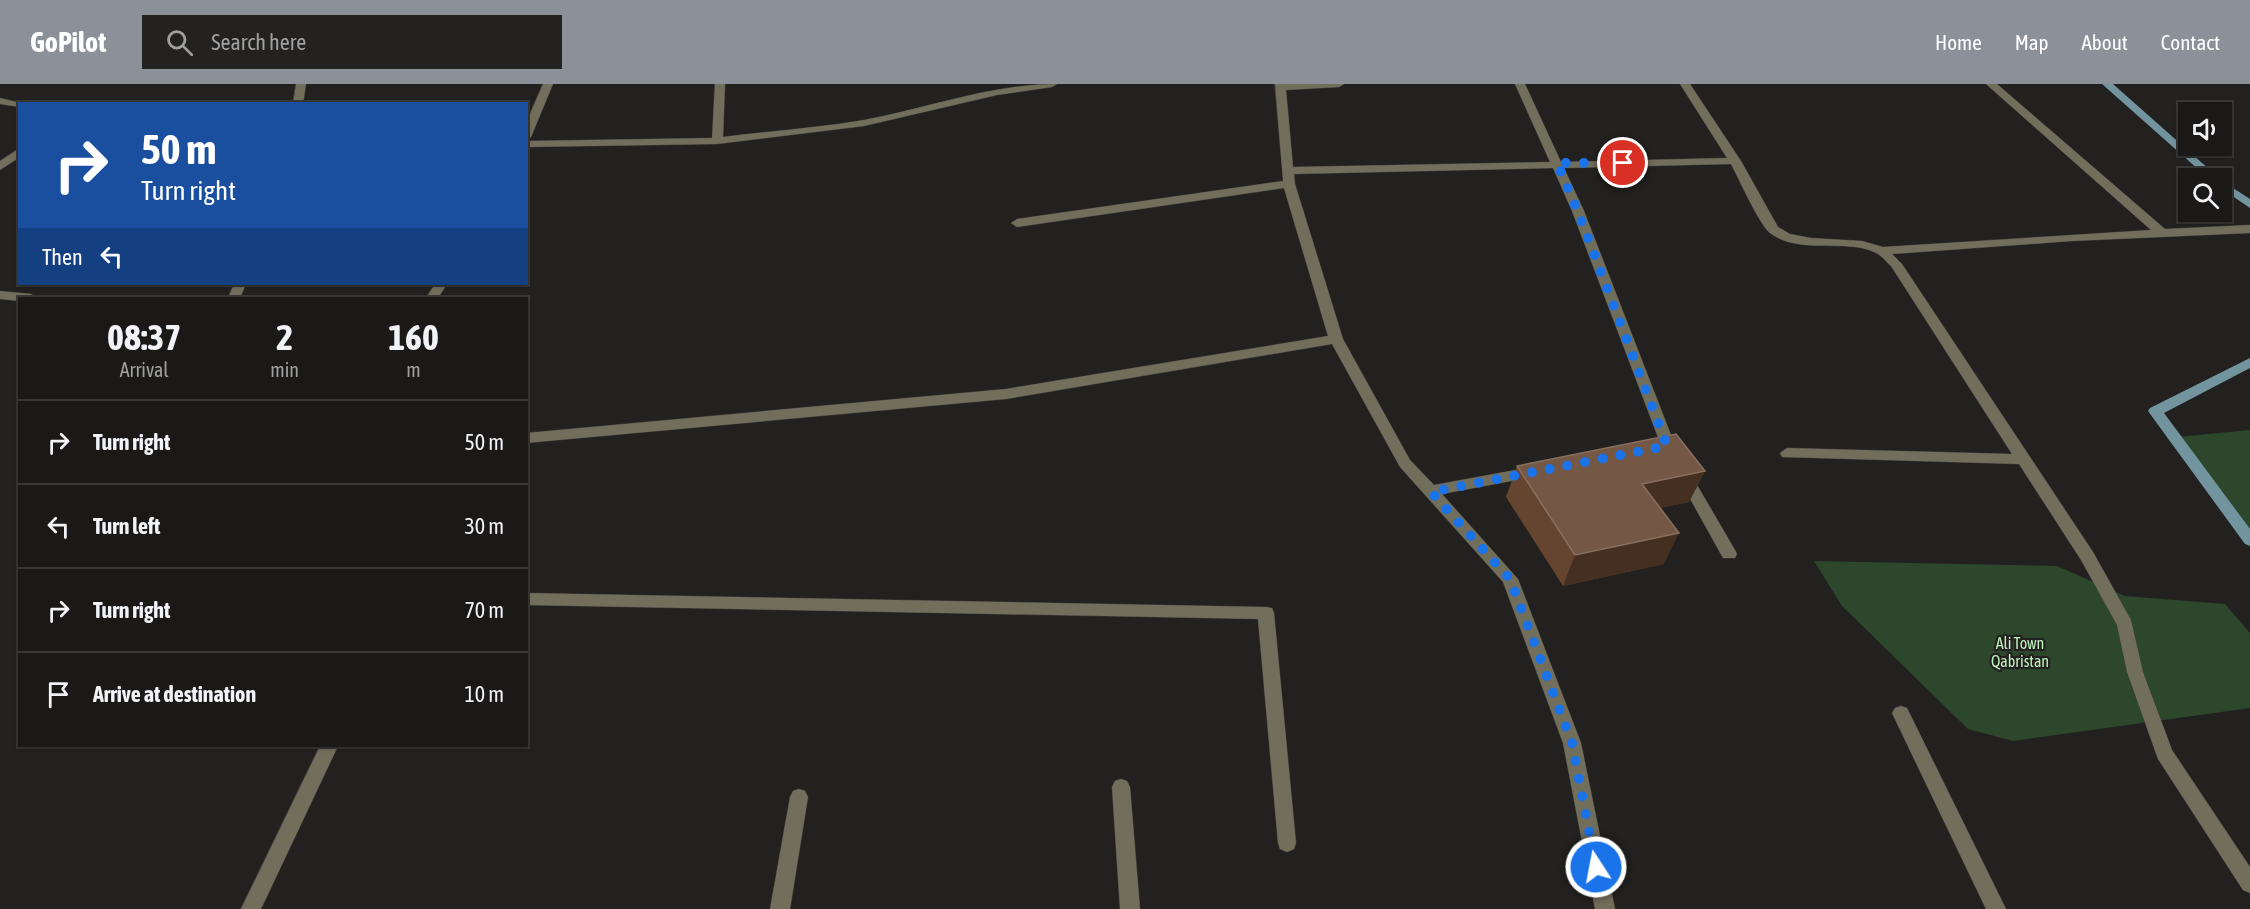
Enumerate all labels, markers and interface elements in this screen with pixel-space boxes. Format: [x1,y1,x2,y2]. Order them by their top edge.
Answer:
search box [142,15,562,69]
text: GoPilot [30,26,106,58]
icon: search [163,26,196,59]
text: Search here [211,29,306,55]
text: Home [1935,30,1982,54]
text: Map [2015,30,2049,54]
text: About [2082,30,2128,54]
text: Contact [2161,30,2220,54]
map controls [2178,102,2232,222]
button: sound [2178,102,2232,156]
text: 50 m [141,125,216,173]
icon: right [42,126,120,204]
pin [1597,137,1648,188]
icon: arrive [1606,146,1639,179]
button: search [2178,168,2232,222]
text: Turn right [141,175,236,206]
icon: left [95,240,128,273]
text: Then [42,244,83,270]
text: 08:37 [107,316,181,358]
text: 2 [276,316,293,358]
text: 160 [388,316,439,358]
text: Arrival [120,358,169,381]
text: min [270,358,299,381]
text: m [406,358,421,381]
icon: right [42,426,75,459]
text: Turn right [93,429,170,455]
text: 50 m [464,429,504,455]
icon: left [42,510,75,543]
text: Turn left [93,513,160,539]
text: 30 m [464,513,504,539]
icon: right [42,594,75,627]
text: Turn right [93,597,170,623]
text: 70 m [464,597,504,623]
park label: Ali Town Qabristan [1991,634,2049,670]
icon: arrive [42,678,75,711]
text: Arrive at destination [93,681,256,707]
text: 10 m [464,681,504,707]
position arrow [1564,835,1628,899]

